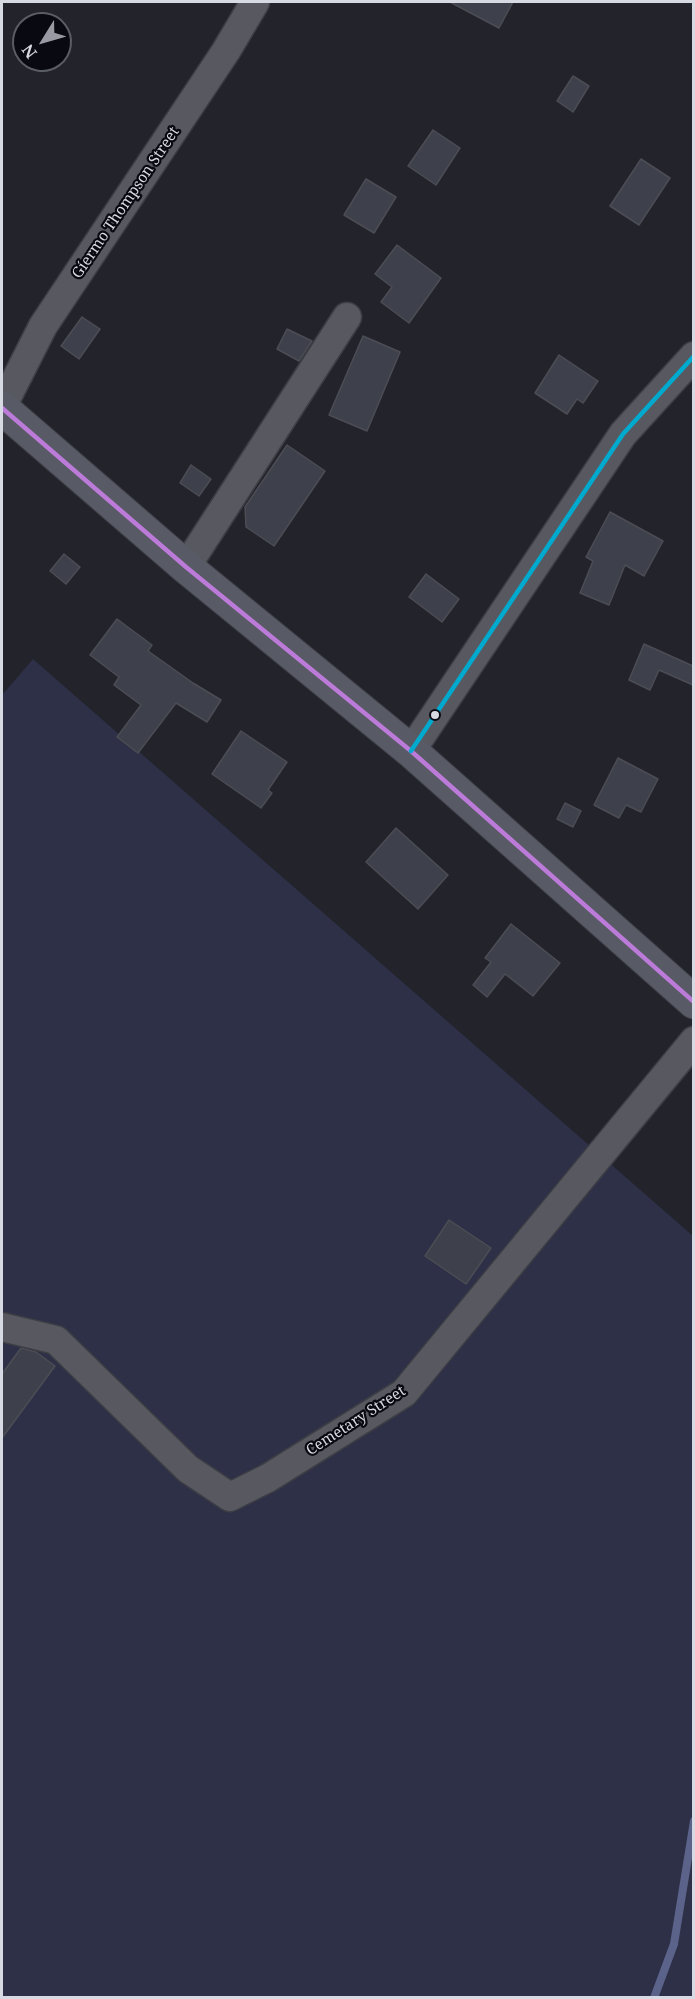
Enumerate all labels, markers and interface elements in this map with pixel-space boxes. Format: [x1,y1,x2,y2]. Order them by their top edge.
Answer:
north arrow [12,12,72,72]
text: N [17,40,42,63]
street label: Gíermo Thompson Street [69,124,183,282]
unlabelled marker [429,709,441,721]
street label: Cemetary Street [303,1382,409,1460]

